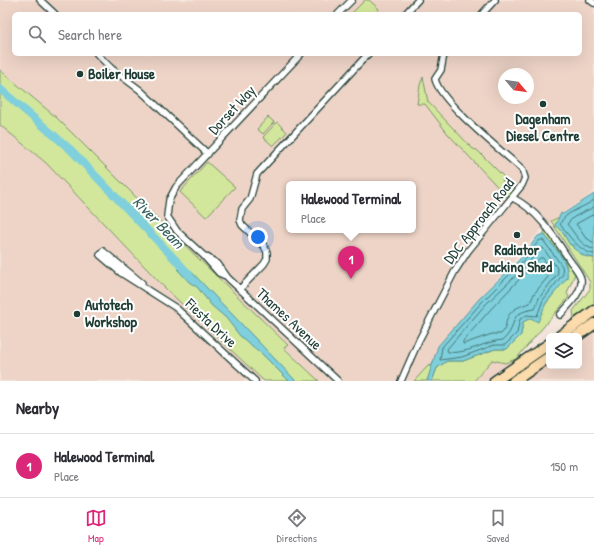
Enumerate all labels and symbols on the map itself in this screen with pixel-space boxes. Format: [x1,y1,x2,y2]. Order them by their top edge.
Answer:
place label: Boiler House [88,63,155,84]
north arrow [498,68,534,104]
marker: Boiler House [75,69,85,79]
street label: Dorset Way [203,80,260,139]
marker: Dagenham Diesel Centre [538,99,548,109]
place label: Dagenham Diesel Centre [506,108,580,146]
street label: DDC Approach Road [438,173,519,268]
water label: River Beam [128,191,190,254]
your location [248,227,268,247]
marker: Radiator Packing Shed [512,230,522,240]
place label: Radiator Packing Shed [482,239,552,278]
pin: 1 [338,246,364,279]
street label: Thames Avenue [252,283,327,355]
street label: Fiesta Drive [180,293,242,352]
place label: Autotech Workshop [85,294,137,333]
marker: Autotech Workshop [72,309,82,319]

